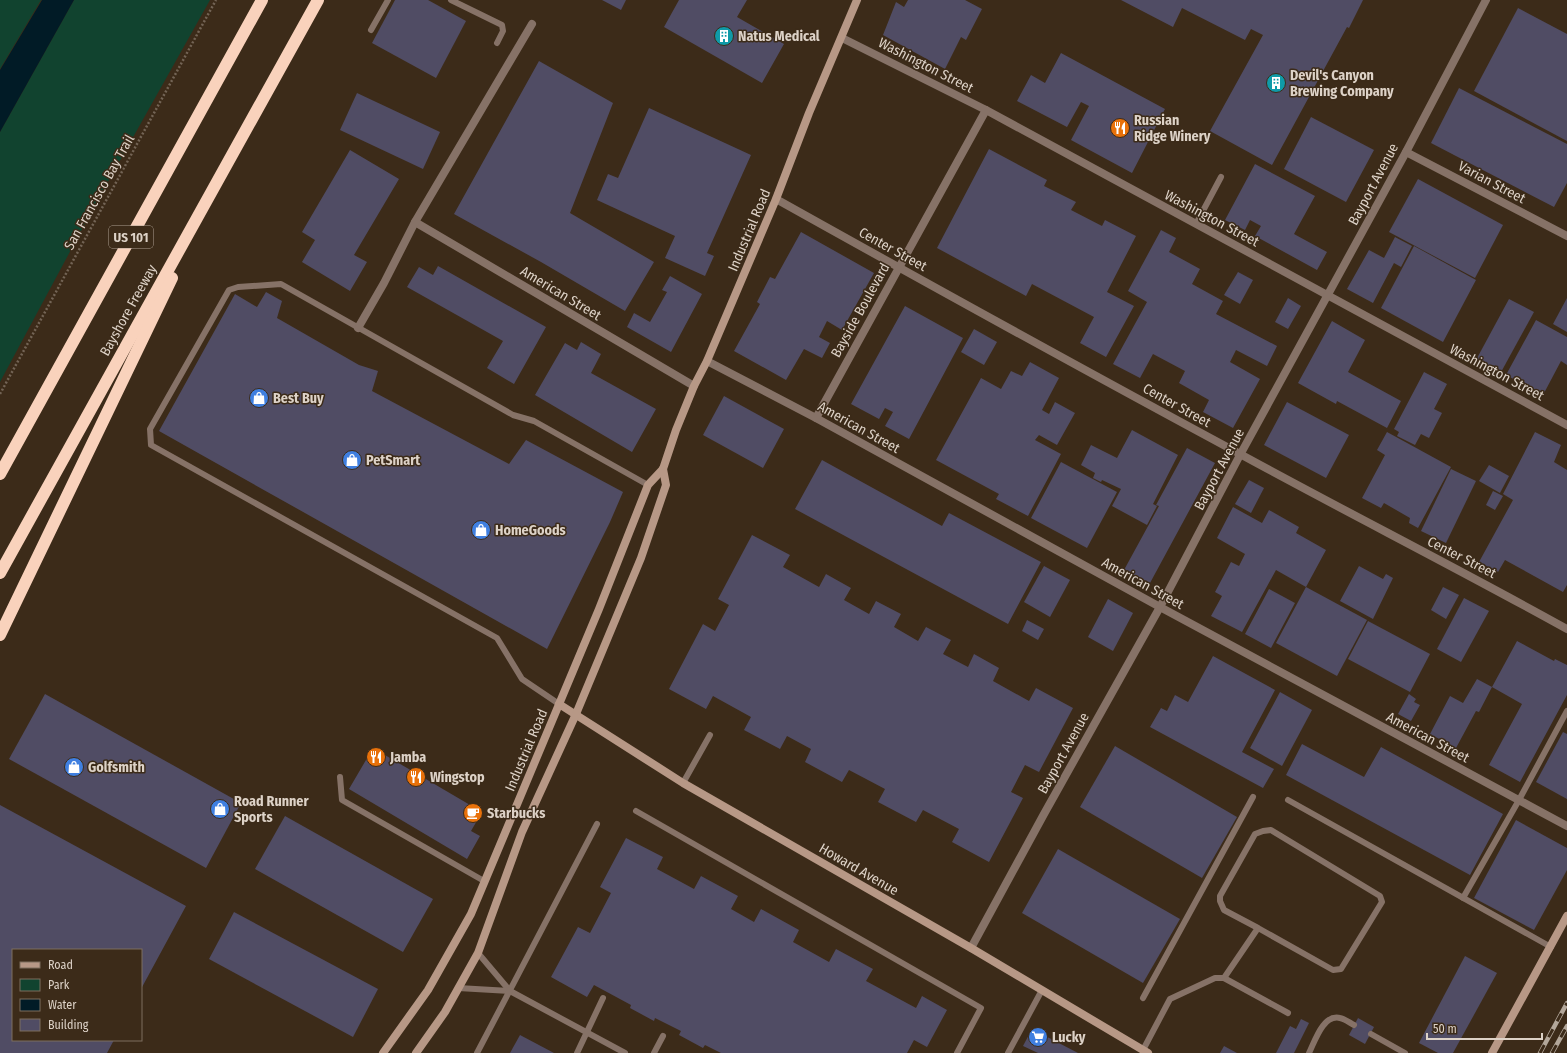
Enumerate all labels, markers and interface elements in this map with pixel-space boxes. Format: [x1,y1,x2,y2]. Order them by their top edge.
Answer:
building icon: Natus Medical [713,25,735,47]
place label: Natus Medical [738,28,820,45]
street label: Washington Street [875,34,977,97]
place label: Devil's Canyon Brewing Company [1290,67,1394,100]
building icon: Devil's Canyon Brewing Company [1265,72,1287,94]
place label: Russian Ridge Winery [1134,112,1211,145]
restaurant icon: Russian Ridge Winery [1109,117,1131,139]
street label: San Francisco Bay Trail [61,131,138,253]
street label: Bayport Avenue [1345,140,1402,228]
street label: Varian Street [1455,158,1529,207]
street label: Washington Street [1162,186,1262,251]
street label: Industrial Road [725,187,774,274]
street label: Center Street [856,224,930,275]
road number: US 101 [109,226,153,248]
street label: Bayside Boulevard [827,260,893,360]
street label: Bayshore Freeway [96,261,161,359]
street label: American Street [517,263,605,324]
street label: Washington Street [1447,340,1547,405]
street label: Center Street [1140,380,1214,431]
shop icon: Best Buy [248,387,270,409]
place label: Best Buy [273,390,324,407]
street label: American Street [815,398,903,457]
street label: Bayport Avenue [1191,425,1248,513]
shop icon: PetSmart [341,449,363,471]
place label: PetSmart [366,452,421,469]
shop icon: HomeGoods [470,519,492,541]
place label: HomeGoods [495,522,566,539]
street label: Center Street [1424,533,1499,582]
street label: American Street [1099,554,1187,613]
street label: Industrial Road [502,707,551,794]
street label: American Street [1383,709,1472,767]
street label: Bayport Avenue [1034,710,1093,797]
restaurant icon: Jamba [365,746,387,768]
place label: Jamba [389,749,426,766]
shop icon: Golfsmith [63,756,85,778]
place label: Golfsmith [88,759,145,776]
restaurant icon: Wingstop [405,766,427,788]
place label: Wingstop [430,769,485,786]
place label: Road Runner Sports [234,793,309,826]
shop icon: Road Runner Sports [209,798,231,820]
cafe icon: Starbucks [462,802,484,824]
place label: Starbucks [487,805,545,822]
street label: Howard Avenue [816,840,902,899]
legend [12,949,142,1041]
text: Road [48,958,73,972]
text: Park [48,978,70,992]
text: Water [48,998,77,1012]
scale bar [1427,1015,1542,1041]
text: Building [48,1018,89,1032]
text: 50 m [1433,1022,1457,1036]
supermarket icon: Lucky [1027,1026,1049,1048]
place label: Lucky [1052,1029,1086,1046]

